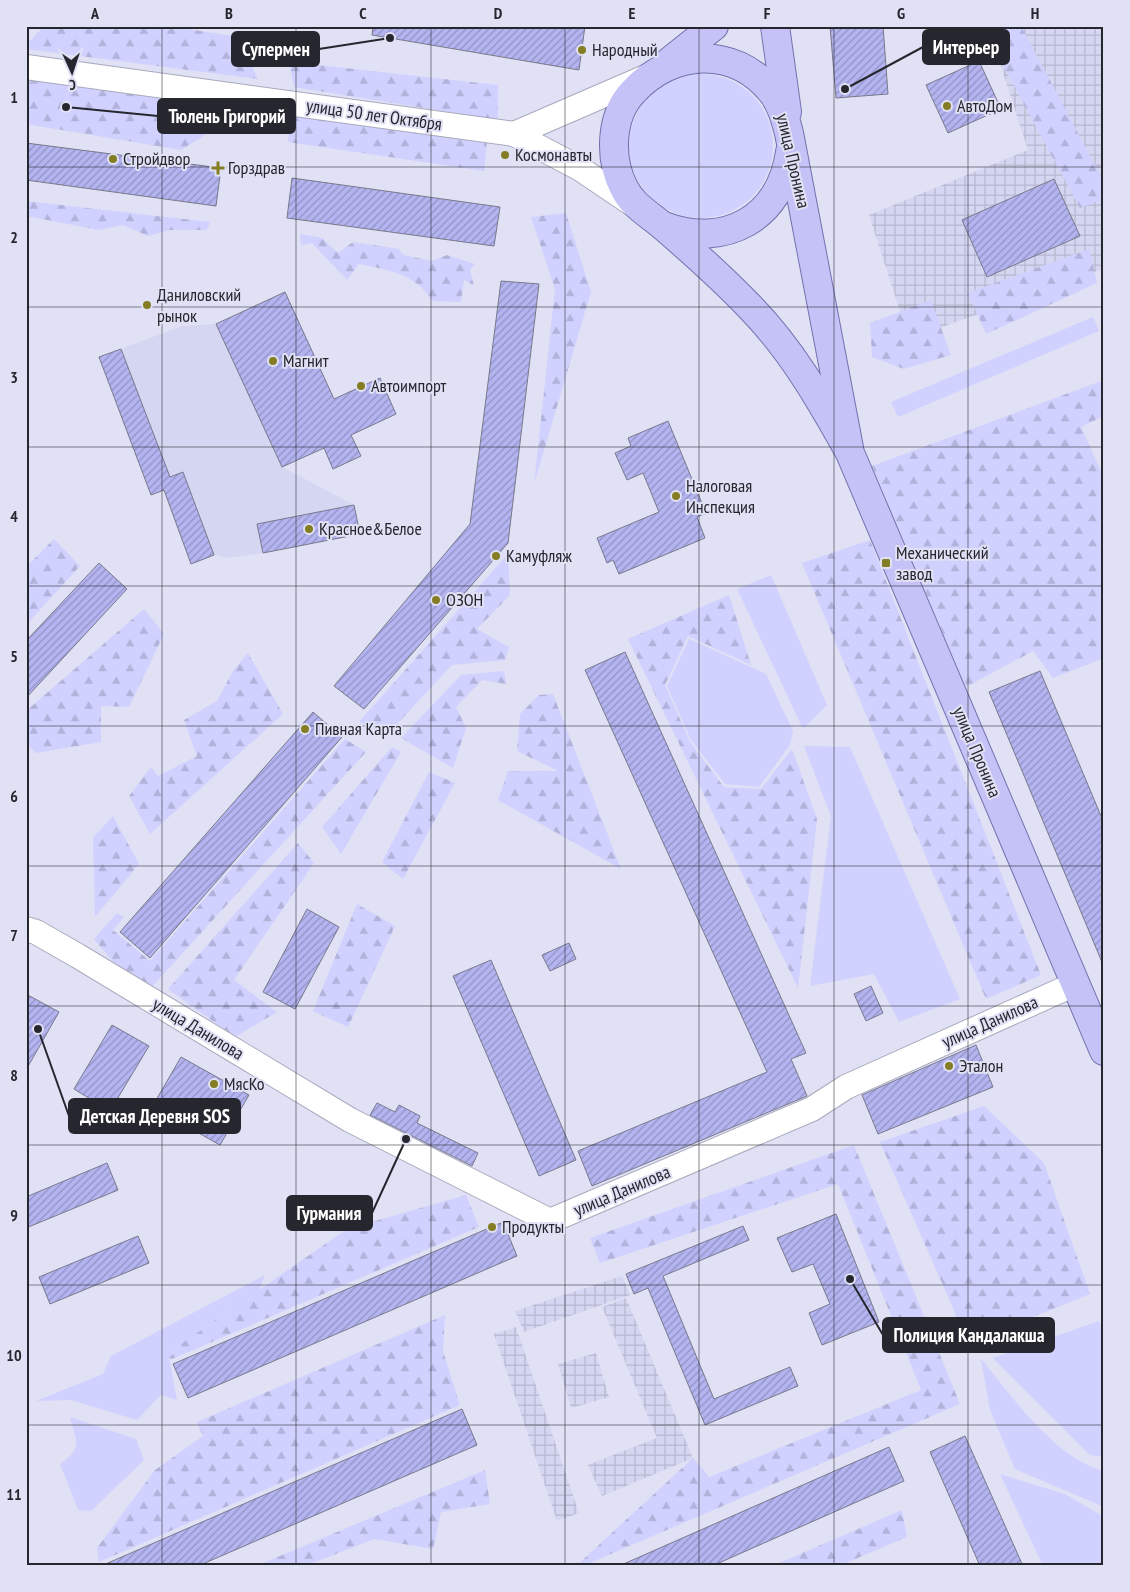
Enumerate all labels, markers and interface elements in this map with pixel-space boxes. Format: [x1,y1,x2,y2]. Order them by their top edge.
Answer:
text: A [90,3,100,23]
text: B [225,3,233,23]
text: C [359,3,367,23]
text: D [494,3,503,23]
text: E [629,3,636,23]
text: F [764,3,771,23]
text: G [897,3,905,23]
text: H [1031,3,1039,23]
callout: Интерьер [923,30,1009,64]
callout: Супермен [232,32,319,66]
text: Интерьер [933,35,1000,59]
text: Супермен [242,37,310,61]
place label: Народный [592,38,658,61]
marker: Народный [576,44,588,56]
north arrow [48,48,98,98]
text: С [68,76,76,94]
text: 1 [10,87,18,107]
street label: улица 50 лет Октября [305,94,443,135]
place label: АвтоДом [957,94,1013,117]
callout: Тюлень Григорий [158,99,295,133]
marker: АвтоДом [941,100,953,112]
text: Тюлень Григорий [169,104,285,128]
street label: улица Пронина [771,111,816,211]
place label: Космонавты [515,143,592,166]
place label: Стройдвор [123,147,191,170]
marker: Космонавты [499,149,511,161]
marker: Стройдвор [107,153,119,165]
place label: Горздрав [228,156,285,179]
marker: Горздрав [212,162,224,174]
text: 2 [10,227,18,247]
place label: Даниловский рынок [157,283,241,327]
marker: Даниловский рынок [141,299,153,311]
place label: Магнит [283,349,329,372]
marker: Магнит [267,355,279,367]
text: 3 [10,367,18,387]
place label: Автоимпорт [371,374,447,397]
marker: Автоимпорт [355,380,367,392]
place label: Налоговая Инспекция [686,474,755,518]
marker: Налоговая Инспекция [670,490,682,502]
text: 4 [10,506,18,526]
place label: Красное&Белое [319,517,422,540]
marker: Красное&Белое [303,523,315,535]
place label: Механический завод [896,541,989,585]
place label: Камуфляж [506,544,572,567]
marker: Камуфляж [490,550,502,562]
marker: Механический завод [880,557,892,569]
place label: ОЗОН [446,588,483,611]
marker: ОЗОН [430,594,442,606]
text: 5 [10,646,18,666]
street label: улица Пронина [948,703,1007,801]
place label: Пивная Карта [315,717,402,740]
marker: Пивная Карта [299,723,311,735]
text: 6 [10,786,18,806]
text: 7 [10,925,18,945]
street label: улица Данилова [938,990,1041,1053]
street label: улица Данилова [148,992,248,1065]
place label: Эталон [959,1054,1003,1077]
marker: Эталон [943,1060,955,1072]
text: 8 [10,1065,18,1085]
place label: МясКо [224,1072,265,1095]
marker: МясКо [208,1078,220,1090]
callout: Детская Деревня SOS [69,1099,240,1133]
text: Детская Деревня SOS [80,1104,230,1128]
street label: улица Данилова [570,1160,674,1221]
callout: Гурмания [287,1196,372,1230]
text: Гурмания [297,1201,361,1225]
text: 9 [10,1205,18,1225]
place label: Продукты [502,1215,564,1238]
marker: Продукты [486,1221,498,1233]
callout: Полиция Кандалакша [883,1318,1054,1352]
text: Полиция Кандалакша [893,1323,1045,1347]
text: 10 [6,1345,22,1365]
text: 11 [6,1484,22,1504]

